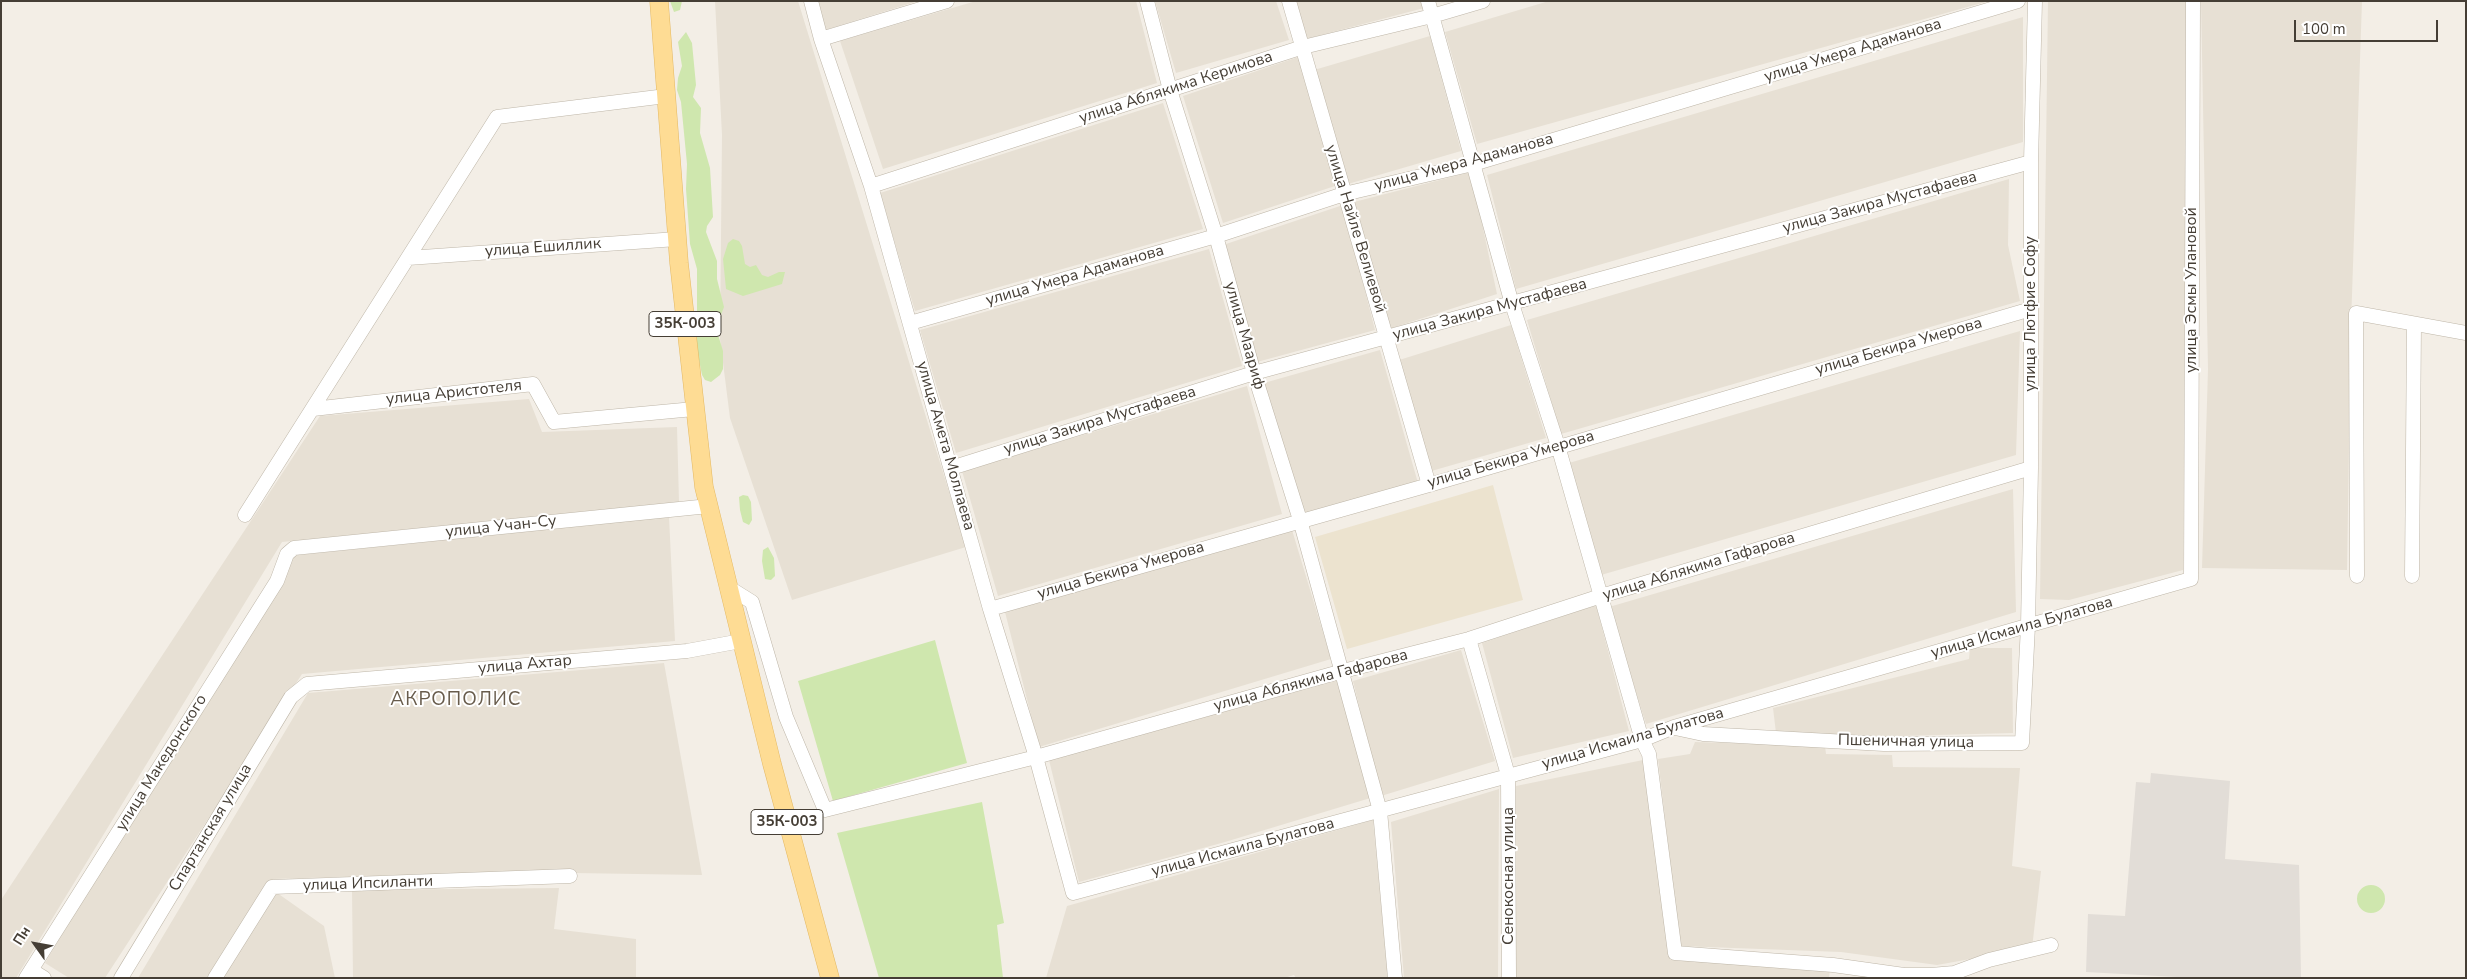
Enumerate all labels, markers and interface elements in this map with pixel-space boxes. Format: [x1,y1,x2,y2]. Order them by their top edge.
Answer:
scale bar [2297,10,2441,42]
street label: улица Умера Адаманова [1762,15,1944,87]
text: 100 m [2302,19,2346,39]
street label: улица Аблякима Керимова [1077,48,1275,128]
street label: улица Умера Адаманова [1372,130,1556,196]
street label: улица Найле Велиевой [1320,143,1390,315]
street label: улица Закира Мустафаева [1781,168,1979,238]
street label: улица Эсмы Улановой [2182,207,2202,373]
street label: улица Ешиллик [484,234,602,262]
street label: улица Лютфие Софу [2021,236,2041,392]
street label: улица Умера Адаманова [984,241,1166,311]
street label: улица Закира Мустафаева [1391,275,1589,345]
street label: улица Маариф [1219,280,1269,392]
road number: 35К-003 [649,312,721,336]
street label: улица Бекира Умерова [1813,314,1985,380]
street label: улица Амета Моллаева [912,359,978,533]
street label: улица Аристотеля [385,376,523,410]
street label: улица Закира Мустафаева [1001,383,1199,459]
street label: улица Бекира Умерова [1425,427,1597,493]
street label: улица Учан-Су [445,512,557,542]
street label: улица Аблякима Гафарова [1600,529,1798,605]
street label: улица Бекира Умерова [1035,538,1207,604]
street label: улица Исмаила Булатова [1929,593,2115,663]
street label: улица Аблякима Гафарова [1212,646,1410,716]
street label: улица Ахтар [477,651,573,679]
district label: АКРОПОЛИС [389,689,523,711]
street label: улица Македонского [112,691,212,835]
street label: улица Исмаила Булатова [1540,704,1726,774]
street label: Пшеничная улица [1838,731,1974,753]
street label: Спартанская улица [165,761,257,895]
street label: Сенокосная улица [1499,807,1519,945]
road number: 35К-003 [751,810,823,834]
street label: улица Исмаила Булатова [1150,814,1336,882]
street label: улица Ипсиланти [302,872,434,896]
north arrow [10,919,60,969]
text: Пн [9,923,35,949]

